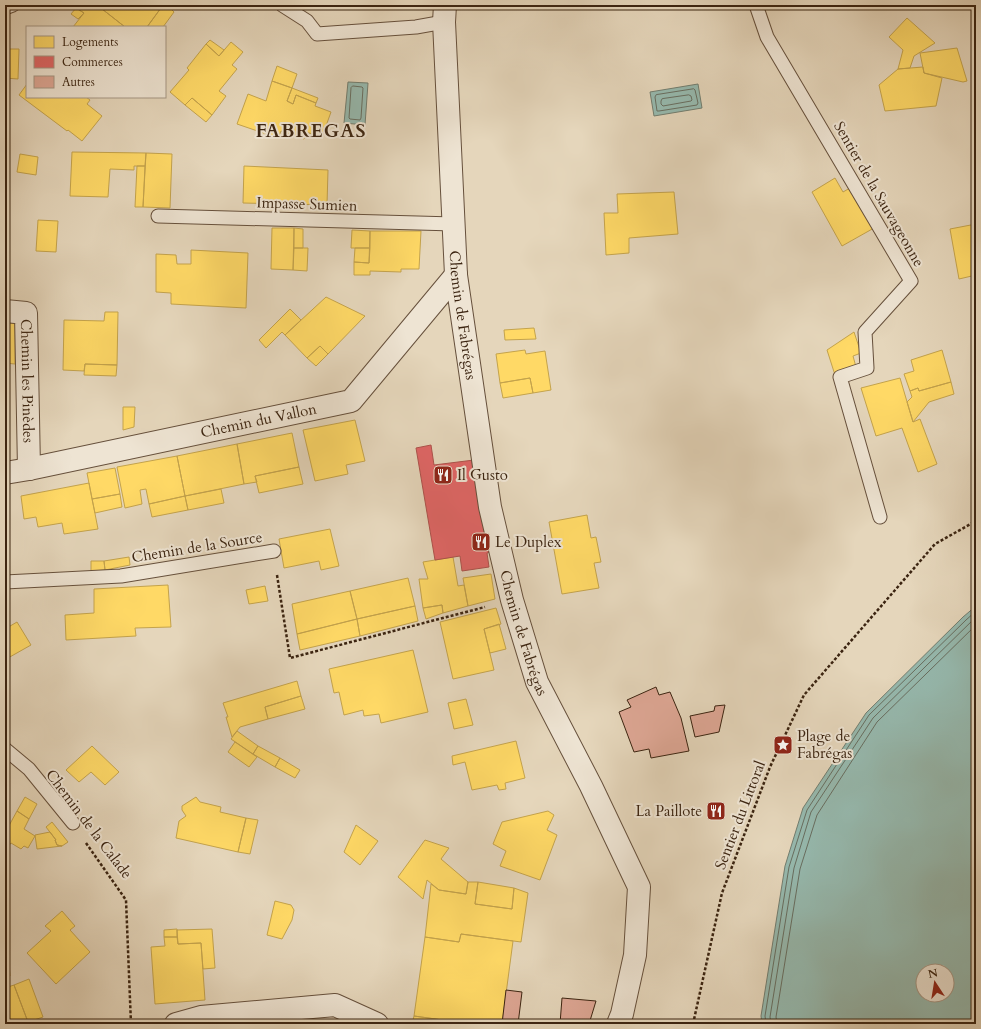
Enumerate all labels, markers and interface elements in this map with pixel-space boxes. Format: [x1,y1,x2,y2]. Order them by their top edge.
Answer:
legend [26,26,166,98]
text: Logements [62,34,118,50]
text: Commerces [62,54,123,70]
text: Autres [62,74,95,90]
district label: FABREGAS [255,118,367,144]
street label: Sentier de la Sauvageonne [829,118,929,271]
street label: Impasse Sumien [256,192,358,216]
street label: Chemin de Fabrégas [445,250,481,381]
street label: Chemin les Pinèdes [16,319,38,443]
street label: Chemin du Vallon [199,398,319,442]
restaurant icon: Il Gusto [432,464,454,486]
place label: Il Gusto [457,465,508,485]
street label: Chemin de la Source [130,527,264,567]
restaurant icon: Le Duplex [470,531,492,553]
place label: Le Duplex [495,532,562,552]
street label: Chemin de Fabrégas [495,568,552,699]
place label: Plage de Fabrégas [797,726,852,763]
place icon: Plage de Fabrégas [772,734,794,756]
street label: Sentier du Littoral [710,758,770,872]
street label: Chemin de la Calade [41,765,137,883]
restaurant icon: La Paillote [705,800,727,822]
place label: La Paillote [636,801,702,821]
north arrow [915,963,955,1003]
text: N [927,965,940,982]

